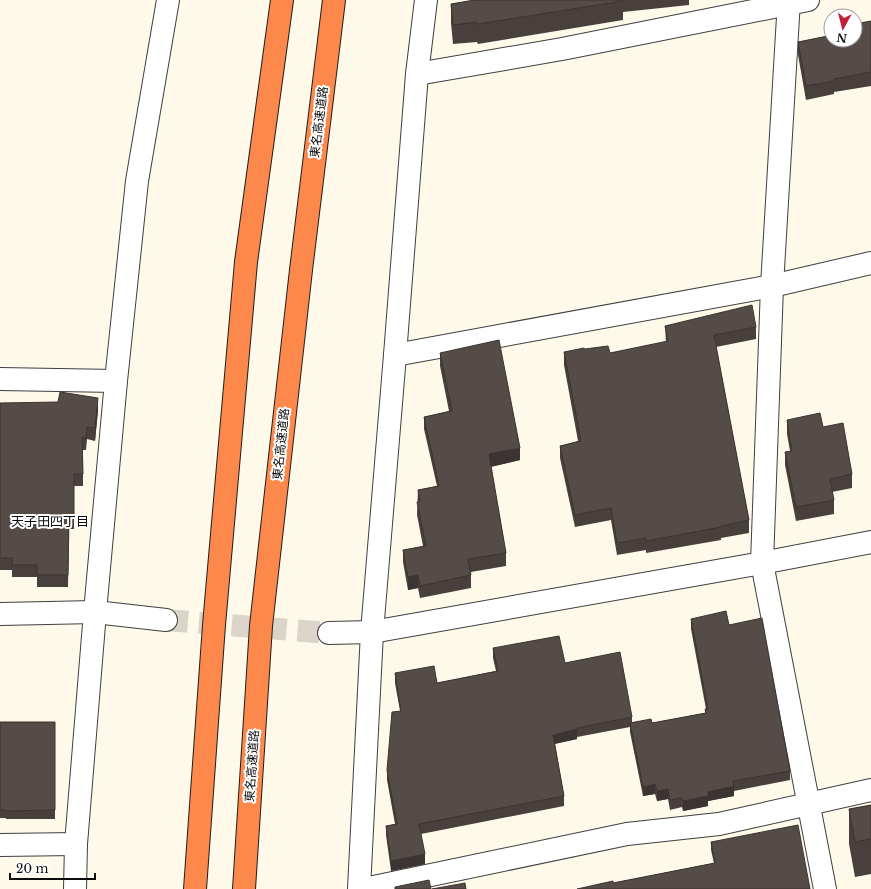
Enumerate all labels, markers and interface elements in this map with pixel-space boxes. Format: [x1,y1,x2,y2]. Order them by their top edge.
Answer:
north arrow [823,8,863,48]
text: N [835,30,848,46]
street label: 東名高速道路 [307,85,330,159]
street label: 東名高速道路 [269,407,292,481]
district label: 天子田四丁目 [11,513,89,530]
street label: 東名高速道路 [242,730,261,802]
scale bar [10,855,95,881]
text: 20 m [16,861,48,876]

